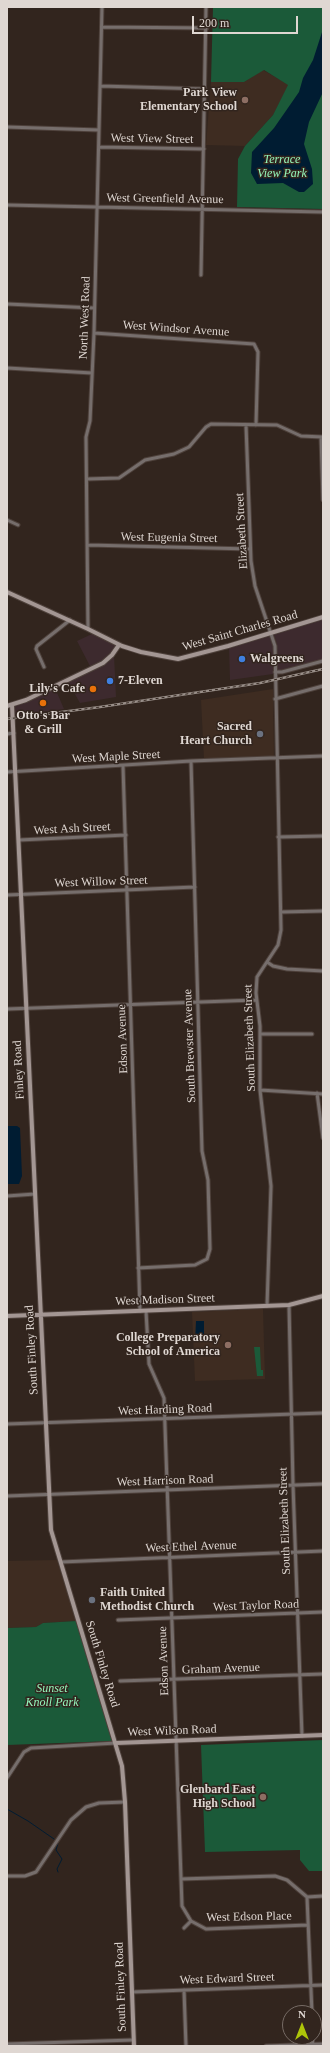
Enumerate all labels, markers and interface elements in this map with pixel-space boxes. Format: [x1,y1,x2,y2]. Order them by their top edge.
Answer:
scale bar [194,8,300,34]
text: 200 m [199,16,229,30]
place label: Park View Elementary School [140,86,237,114]
marker: Park View Elementary School [240,95,250,105]
street label: West View Street [110,131,194,147]
park label: Terrace View Park [257,153,307,181]
street label: West Greenfield Avenue [106,191,224,207]
street label: North West Road [76,276,94,360]
street label: West Windsor Avenue [122,318,230,340]
street label: Elizabeth Street [233,493,251,569]
street label: West Eugenia Street [120,530,218,546]
street label: West Saint Charles Road [181,608,299,654]
place label: Walgreens [250,652,304,666]
marker: Walgreens [237,654,247,664]
place label: 7-Eleven [118,674,163,688]
marker: 7-Eleven [105,676,115,686]
place label: Lily's Cafe [29,682,85,696]
marker: Lily's Cafe [88,684,98,694]
marker: Otto's Bar & Grill [38,698,48,708]
place label: Otto's Bar & Grill [16,709,70,737]
place label: Sacred Heart Church [180,720,252,748]
marker: Sacred Heart Church [255,729,265,739]
street label: West Maple Street [72,747,160,767]
street label: West Ash Street [33,820,111,838]
street label: West Willow Street [54,873,148,891]
street label: South Elizabeth Street [241,984,259,1092]
street label: South Brewster Avenue [181,989,199,1103]
street label: Edson Avenue [115,1004,131,1074]
street label: Finley Road [10,1040,28,1100]
street label: West Madison Street [115,1291,215,1309]
street label: South Finley Road [22,1305,42,1395]
place label: College Preparatory School of America [116,1331,220,1359]
marker: College Preparatory School of America [223,1340,233,1350]
street label: West Harding Road [118,1401,212,1419]
street label: South Elizabeth Street [276,1467,294,1575]
street label: West Harrison Road [116,1472,214,1490]
street label: West Ethel Avenue [145,1538,237,1556]
place label: Faith United Methodist Church [100,1586,194,1614]
marker: Faith United Methodist Church [87,1595,97,1605]
street label: West Taylor Road [213,1597,299,1615]
street label: South Finley Road [82,1619,122,1709]
street label: Edson Avenue [156,1626,172,1696]
street label: Graham Avenue [182,1660,260,1678]
park label: Sunset Knoll Park [26,1682,78,1710]
street label: West Wilson Road [127,1722,217,1740]
place label: Glenbard East High School [180,1783,255,1811]
marker: Glenbard East High School [258,1792,268,1802]
street label: West Edson Place [206,1909,292,1925]
street label: South Finley Road [112,1942,130,2032]
street label: West Edward Street [179,1970,275,1988]
north arrow [282,2005,322,2045]
text: N [298,2008,306,2020]

